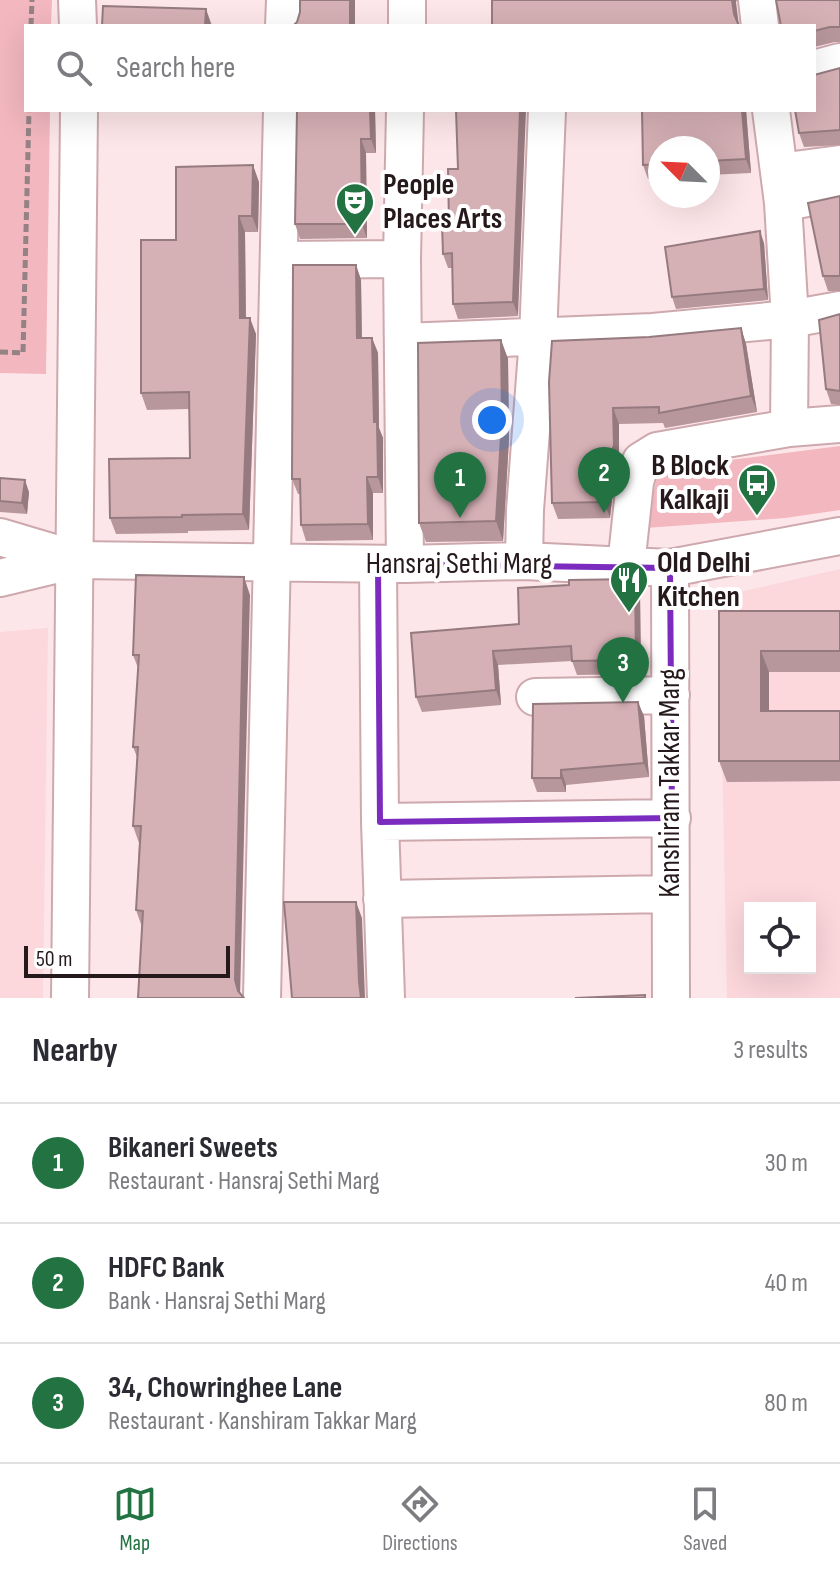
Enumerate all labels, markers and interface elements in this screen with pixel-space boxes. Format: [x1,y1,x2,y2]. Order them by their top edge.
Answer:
search box [24,24,816,112]
icon: search [52,46,96,90]
text: Search here [116,50,235,86]
north arrow [648,136,720,208]
place label: People Places Arts [383,167,502,237]
theatre icon: People Places Arts [334,181,376,236]
your location [472,400,512,440]
pin: 2 [578,447,630,513]
place label: B Block Kalkaji [651,448,729,518]
pin: 1 [434,452,486,518]
bus stop icon: B Block Kalkaji [736,462,778,517]
place label: Old Delhi Kitchen [657,545,750,615]
street label: Hansraj Sethi Marg [366,546,552,582]
restaurant icon: Old Delhi Kitchen [608,559,650,614]
pin: 3 [597,637,649,703]
street label: Kanshiram Takkar Marg [652,668,688,898]
map controls [744,902,816,974]
button: locate [744,902,816,974]
scale bar [24,942,230,978]
text: 50 m [36,946,72,973]
text: Nearby [32,1030,118,1071]
text: 3 results [733,1035,808,1066]
text: Bikaneri Sweets [108,1130,278,1166]
text: 1 [53,1148,63,1179]
text: 30 m [765,1148,808,1179]
text: Restaurant · Hansraj Sethi Marg [108,1166,380,1197]
text: HDFC Bank [108,1250,224,1286]
text: 2 [52,1268,64,1299]
text: 40 m [765,1268,808,1299]
text: Bank · Hansraj Sethi Marg [108,1286,326,1317]
text: 34, Chowringhee Lane [108,1370,342,1406]
text: 3 [52,1388,64,1419]
text: 80 m [764,1388,808,1419]
text: Restaurant · Kanshiram Takkar Marg [108,1406,417,1437]
tab: Map [113,1482,157,1557]
tab: Directions [382,1482,458,1557]
tab: Saved [683,1482,727,1557]

